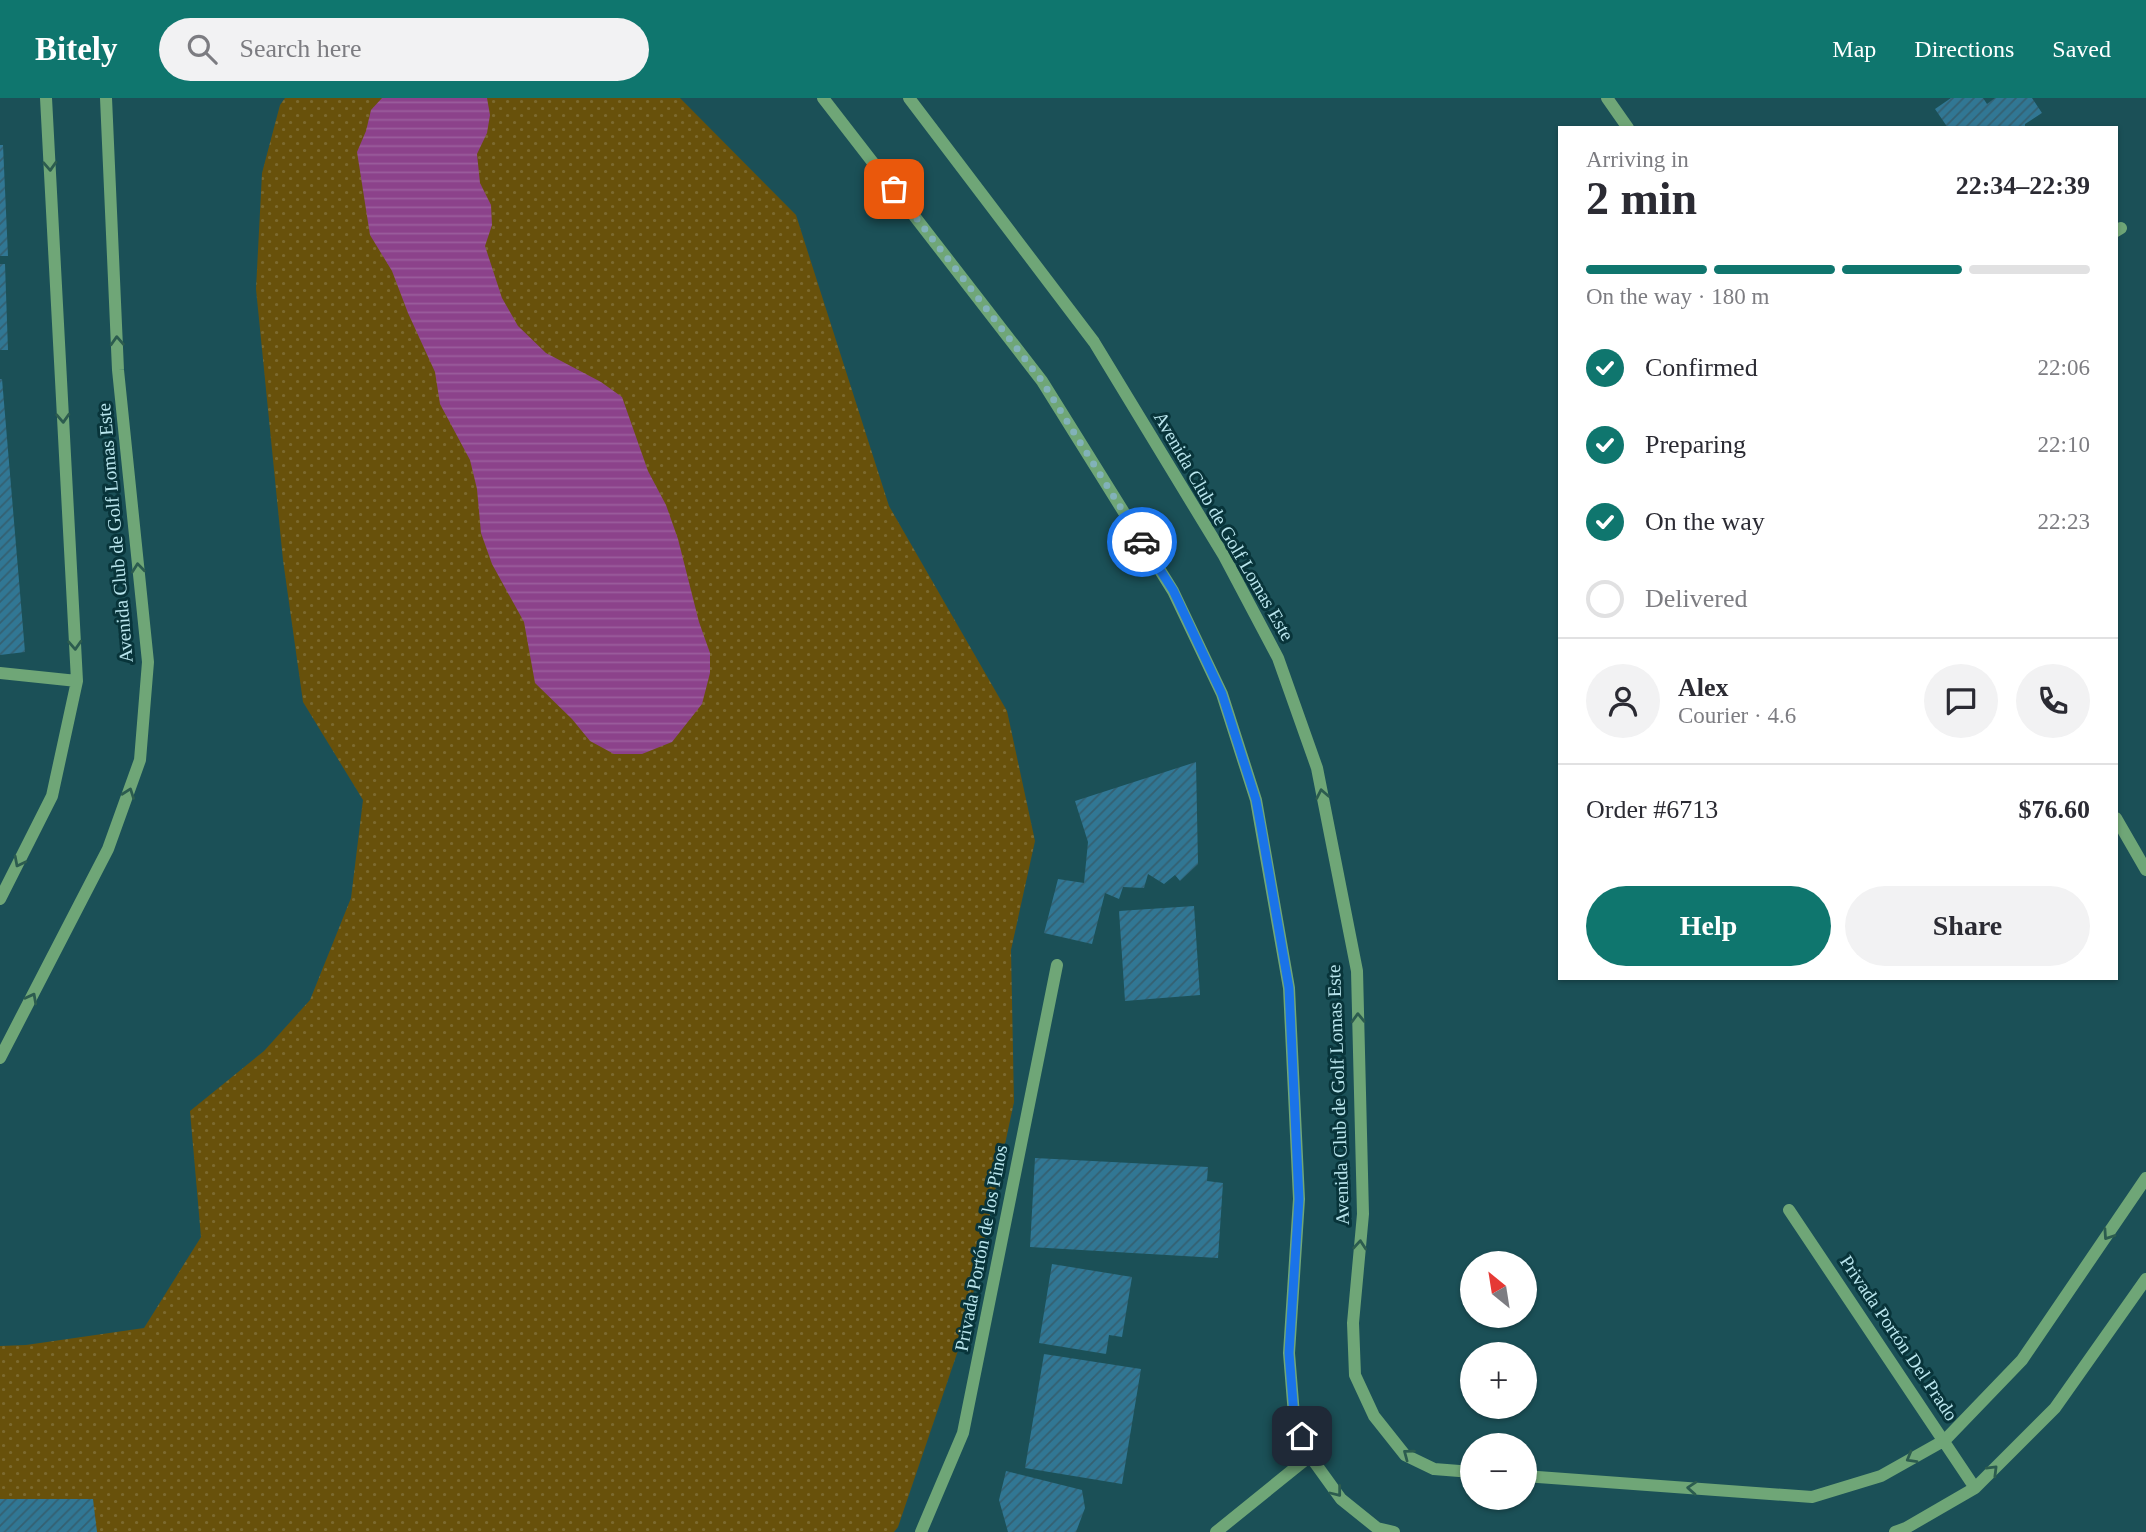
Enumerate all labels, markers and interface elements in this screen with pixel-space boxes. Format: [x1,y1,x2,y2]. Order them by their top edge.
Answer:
search box [159,18,649,81]
icon: search [183,30,221,68]
text: Bitely [35,31,117,67]
text: Search here [239,34,361,63]
text: Map [1832,36,1876,62]
text: Directions [1914,36,2014,62]
text: Saved [2052,36,2111,62]
text: Arriving in [1586,147,1689,172]
pin [864,159,924,219]
one-way arrow [42,161,57,172]
icon: bag [875,170,913,208]
text: 22:34–22:39 [1956,171,2090,200]
text: 2 min [1586,173,1697,224]
text: On the way · 180 m [1586,284,1769,309]
one-way arrow [110,336,125,347]
icon: check [1586,349,1624,387]
text: Confirmed [1645,353,1758,382]
text: 22:06 [2038,355,2090,380]
street label: Avenida Club de Golf Lomas Este [93,402,137,664]
street label: Avenida Club de Golf Lomas Este [1150,408,1298,644]
one-way arrow [55,413,70,424]
icon: check [1586,426,1624,464]
text: Preparing [1645,430,1746,459]
text: 22:10 [2038,432,2090,457]
icon: check [1586,503,1624,541]
courier [1107,507,1177,577]
text: On the way [1645,507,1765,536]
text: 22:23 [2038,509,2090,534]
icon: car [1123,523,1161,561]
one-way arrow [131,562,146,574]
text: Delivered [1645,584,1748,613]
one-way arrow [68,640,83,651]
button: person [1586,664,1660,738]
button: chat [1924,664,1998,738]
button: phone [2016,664,2090,738]
text: Alex [1678,673,1729,702]
text: Courier · 4.6 [1678,703,1796,728]
one-way arrow [120,787,134,799]
one-way arrow [1315,788,1330,800]
text: Order #6713 [1586,795,1718,824]
text: $76.60 [2019,795,2090,824]
one-way arrow [13,855,27,867]
button: Help [1586,886,1831,966]
button: Share [1845,886,2090,966]
street label: Avenida Club de Golf Lomas Este [1323,964,1353,1226]
one-way arrow [24,993,37,1005]
one-way arrow [1350,1012,1366,1022]
street label: Privada Portón de los Pinos [951,1143,1011,1353]
one-way arrow [2104,1227,2116,1240]
one-way arrow [1352,1239,1367,1250]
north arrow [1460,1251,1536,1328]
map controls [1460,1251,1537,1510]
street label: Privada Portón Del Prado [1836,1251,1962,1425]
button: + [1460,1342,1537,1419]
pin [1272,1406,1332,1466]
icon: home [1283,1417,1321,1455]
button: − [1460,1433,1537,1510]
one-way arrow [1403,1450,1416,1462]
one-way arrow [1906,1450,1919,1463]
one-way arrow [1985,1466,1997,1478]
one-way arrow [1686,1481,1697,1496]
one-way arrow [1328,1485,1341,1497]

